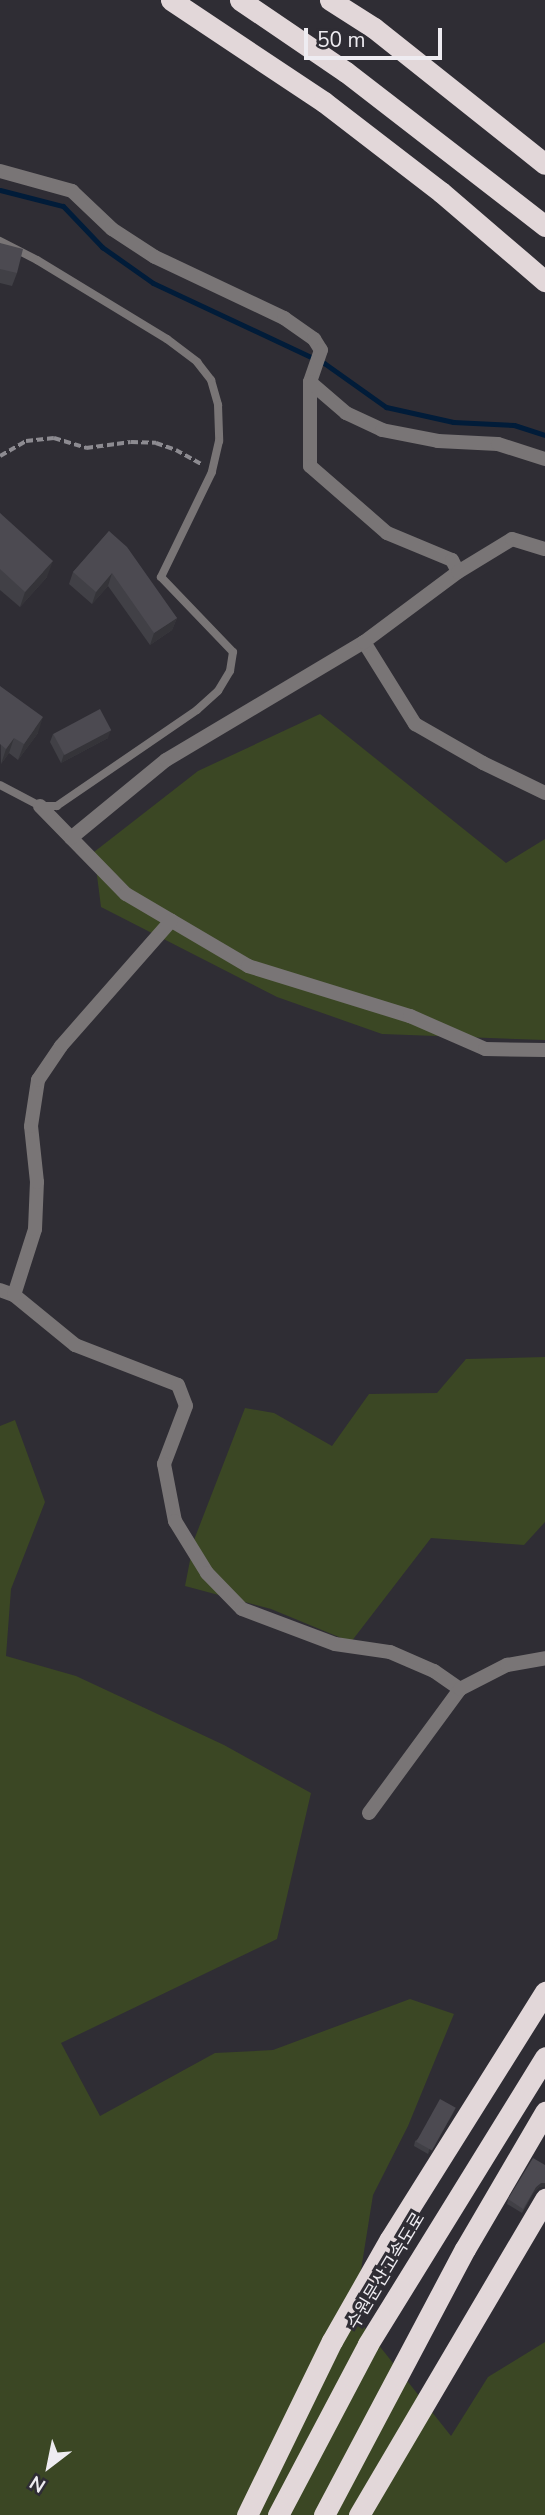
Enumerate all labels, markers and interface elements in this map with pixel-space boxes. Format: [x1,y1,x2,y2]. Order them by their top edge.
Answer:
scale bar [307,14,445,58]
text: 50 m [317,26,366,54]
street label: 수원문산고속도로 [343,2209,429,2333]
north arrow [14,2431,84,2501]
text: N [25,2469,51,2499]

